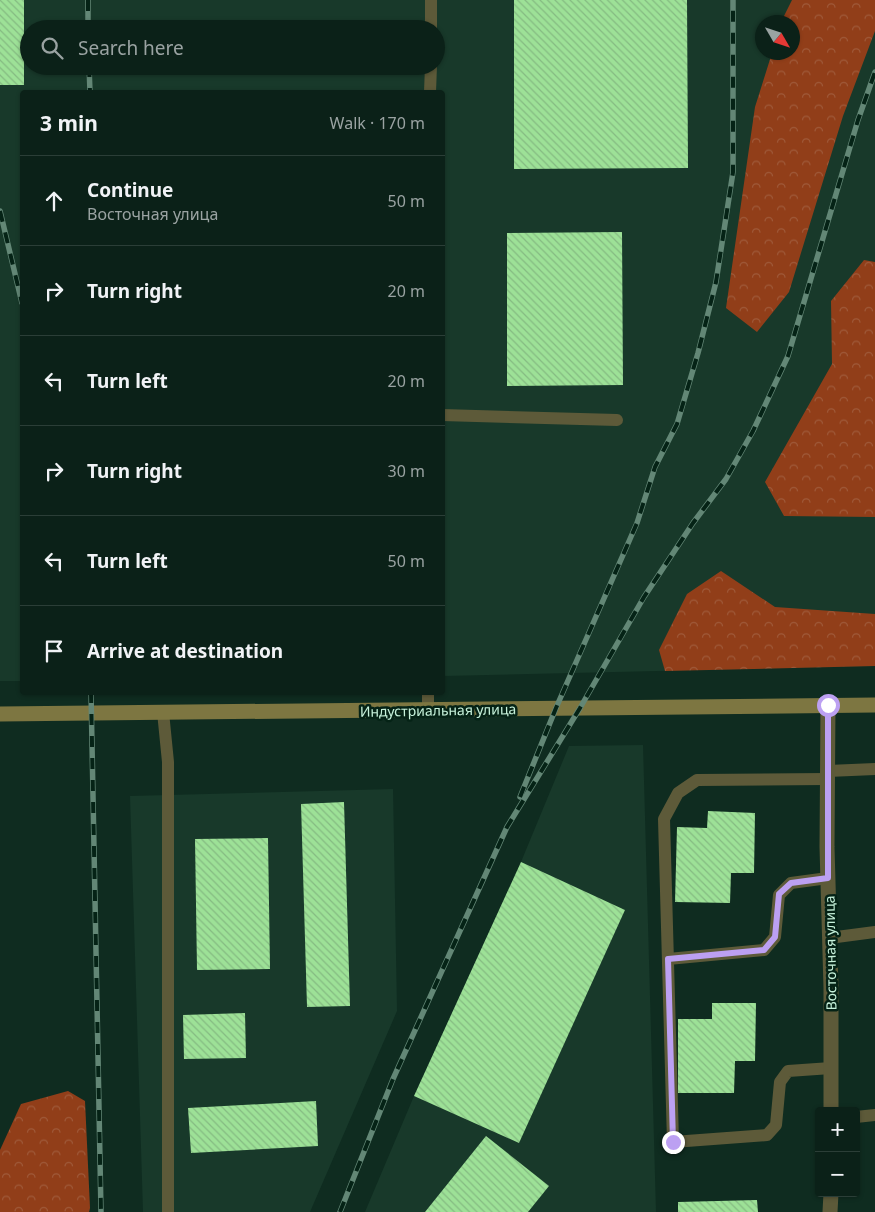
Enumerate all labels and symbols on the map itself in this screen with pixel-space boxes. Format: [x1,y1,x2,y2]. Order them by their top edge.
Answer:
north arrow [755,15,800,60]
route start [817,694,840,717]
street label: Индустриальная улица [360,699,516,721]
street label: Восточная улица [819,895,841,1011]
route end [662,1131,685,1154]

